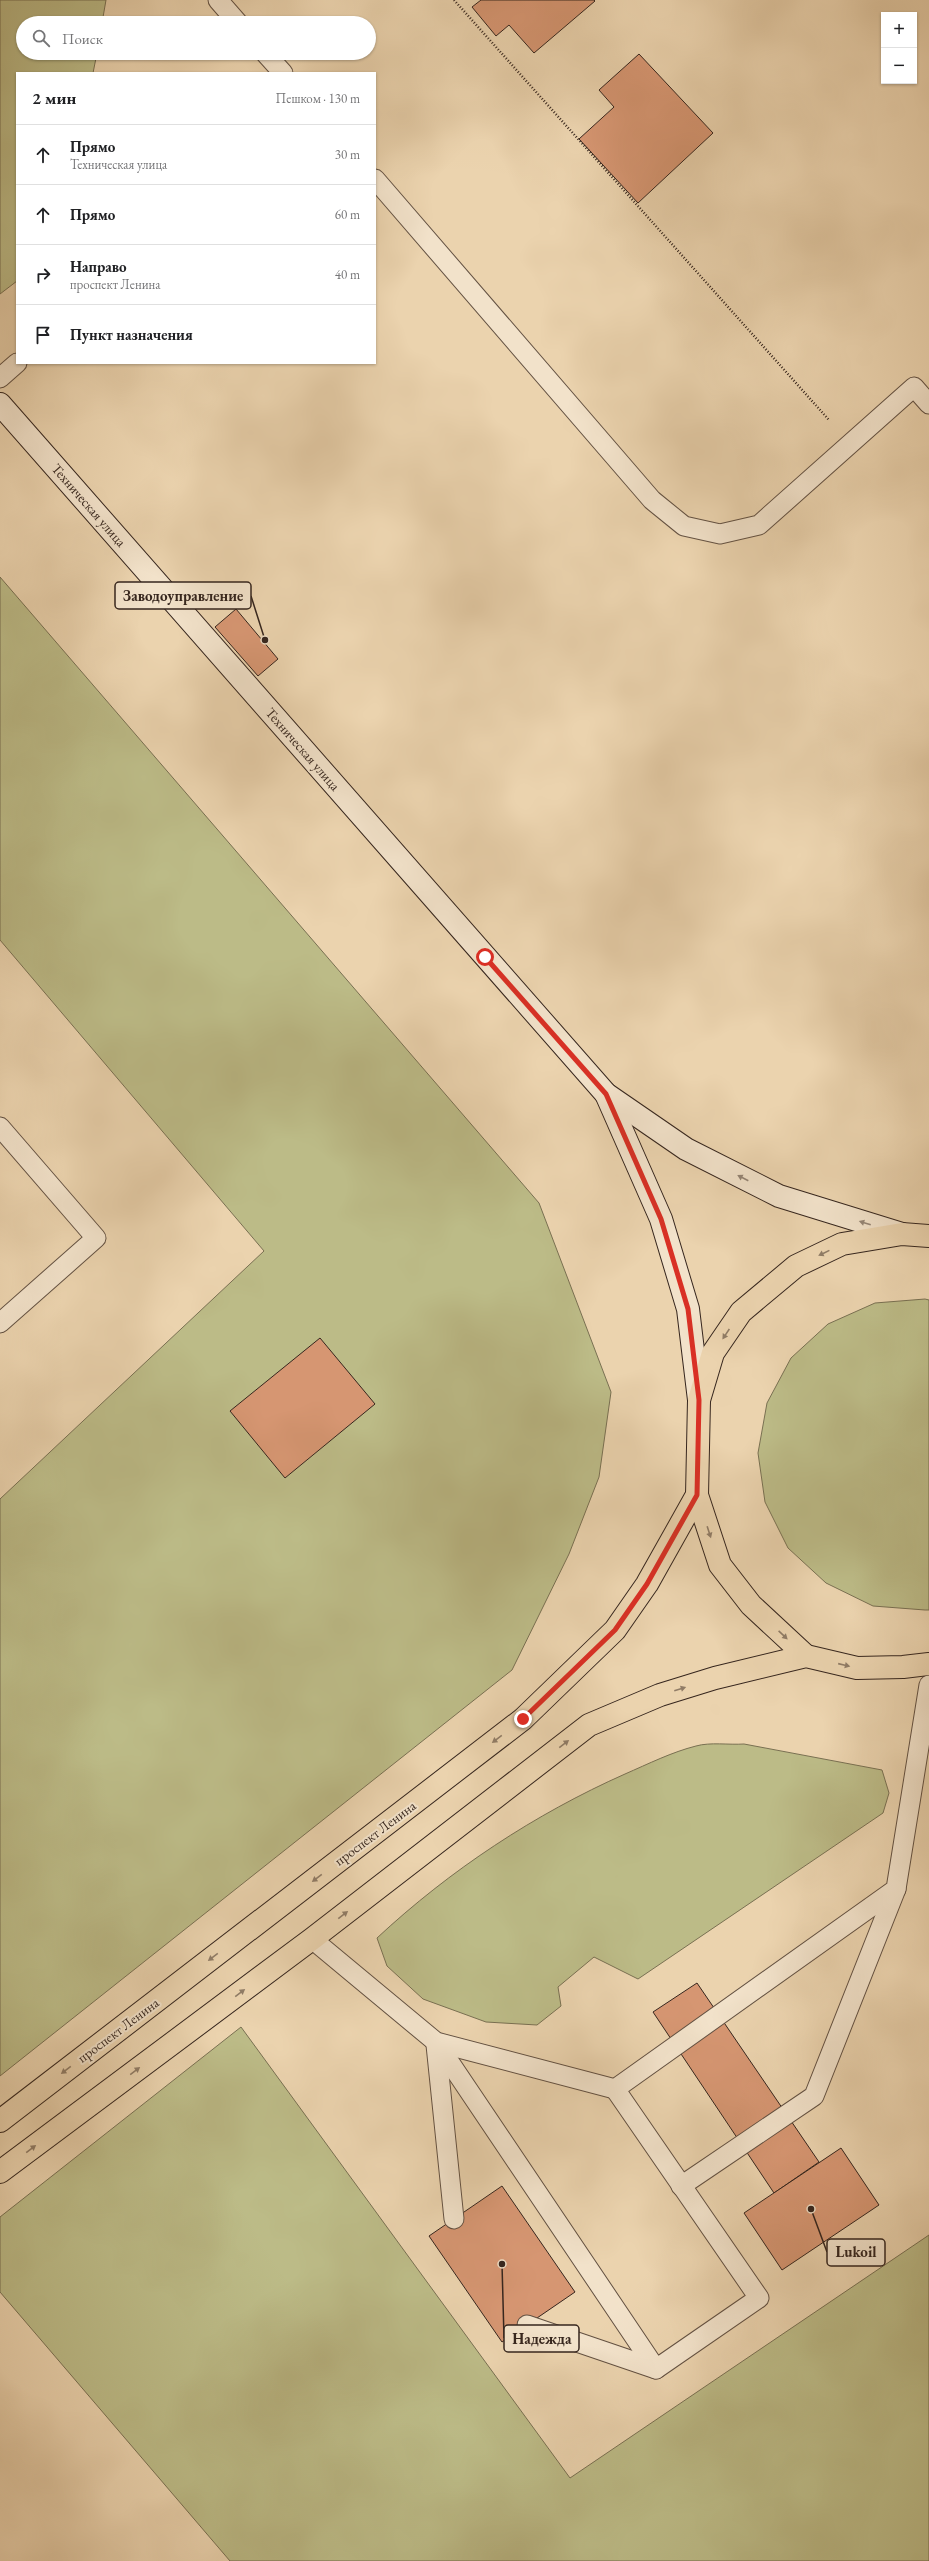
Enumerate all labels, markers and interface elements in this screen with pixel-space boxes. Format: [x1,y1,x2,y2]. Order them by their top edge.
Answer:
map controls [881,12,917,84]
button: + [881,12,917,48]
search box [16,16,376,60]
icon: search [30,27,52,49]
text: Поиск [62,29,103,48]
button: − [881,48,917,84]
text: 2 мин [32,87,76,109]
text: Пешком · 130 m [276,90,360,107]
text: Прямо [70,137,115,156]
icon: ahead [32,144,54,166]
text: 30 m [335,146,360,163]
text: Техническая улица [70,156,167,173]
icon: ahead [32,204,54,226]
text: Прямо [70,205,115,224]
text: 60 m [335,206,360,223]
text: Направо [70,257,127,276]
icon: right [32,264,54,286]
text: 40 m [335,266,360,283]
text: проспект Ленина [70,276,160,293]
icon: arrive [32,324,54,346]
text: Пункт назначения [70,325,193,344]
street label: Техническая улица [48,460,130,551]
callout: Заводоуправление [115,582,251,609]
text: Заводоуправление [123,586,243,605]
street label: Техническая улица [262,704,344,795]
route start [476,948,494,966]
one-way arrow [738,1175,749,1181]
one-way arrow [859,1220,871,1226]
one-way arrow [819,1250,830,1256]
one-way arrow [722,1329,730,1340]
one-way arrow [706,1526,712,1538]
one-way arrow [778,1631,789,1640]
one-way arrow [838,1662,850,1668]
one-way arrow [675,1686,687,1692]
route end [514,1710,532,1728]
one-way arrow [492,1735,503,1743]
one-way arrow [559,1740,570,1748]
street label: проспект Ленина [331,1796,420,1870]
one-way arrow [311,1874,322,1882]
one-way arrow [338,1911,349,1919]
one-way arrow [208,1953,219,1961]
one-way arrow [234,1989,245,1998]
street label: проспект Ленина [74,1993,163,2067]
one-way arrow [60,2066,71,2074]
one-way arrow [130,2067,141,2075]
one-way arrow [26,2145,37,2153]
callout: Lukoil [827,2239,885,2266]
text: Lukoil [835,2242,877,2261]
callout: Надежда [504,2325,579,2352]
text: Надежда [512,2329,572,2348]

